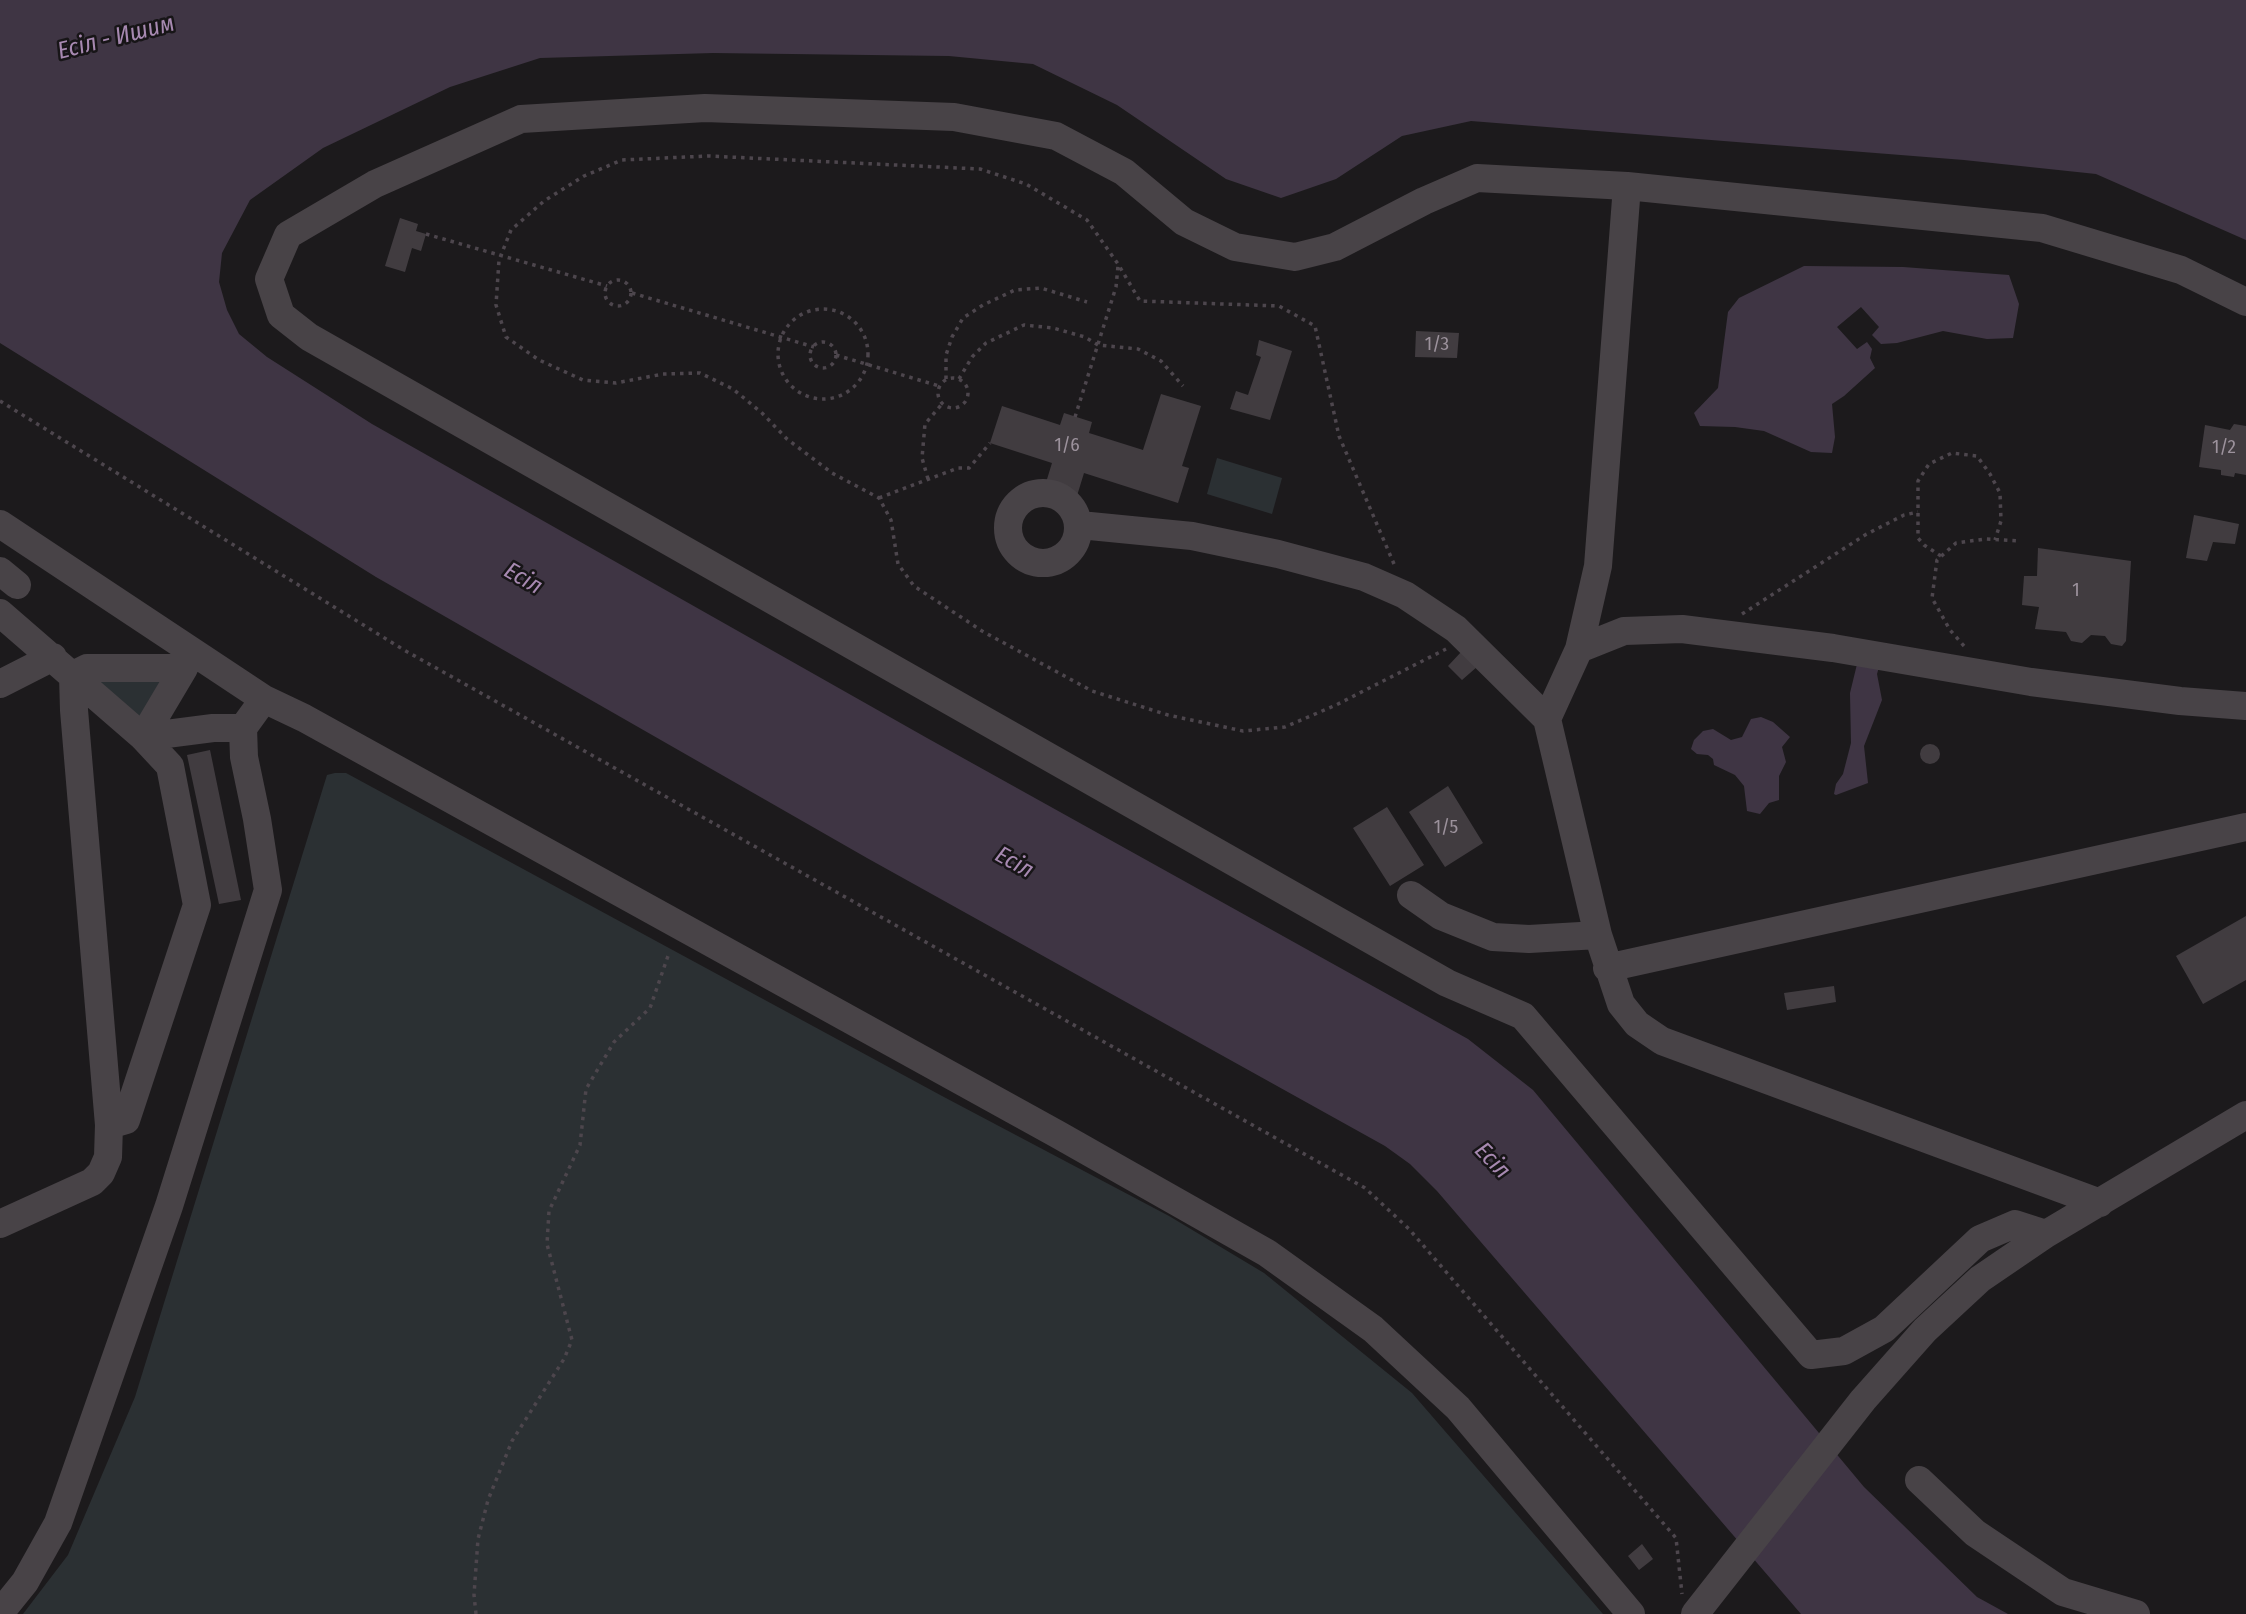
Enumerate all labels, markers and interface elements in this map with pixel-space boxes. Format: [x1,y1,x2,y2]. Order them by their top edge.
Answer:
water label: Есіл - Ишим [55,10,177,66]
house number: 1/3 [1425,334,1449,356]
house number: 1/6 [1054,435,1080,457]
house number: 1/2 [2212,437,2236,459]
water label: Есіл [499,557,547,601]
house number: 1 [2072,580,2080,602]
house number: 1/5 [1434,817,1458,839]
water label: Есіл [990,841,1038,885]
water label: Есіл [1468,1137,1516,1185]

